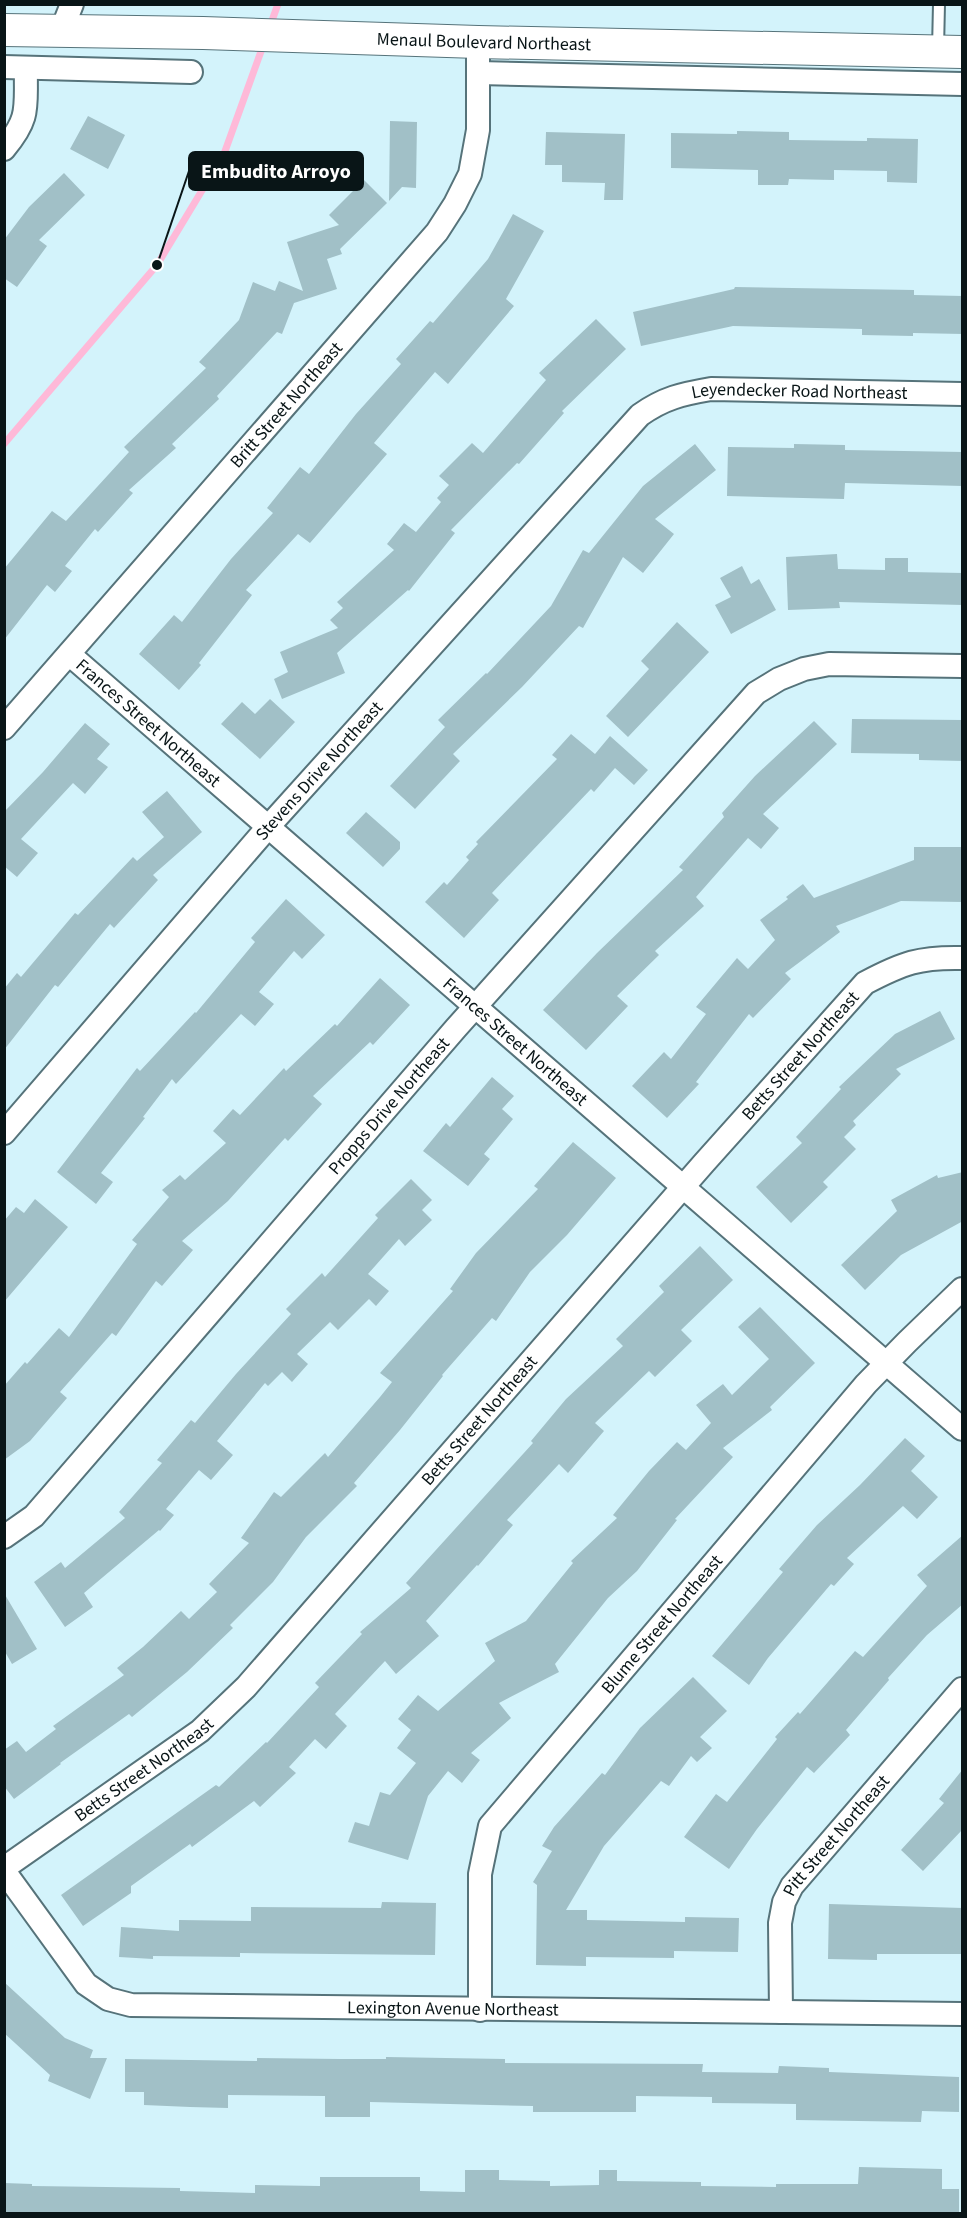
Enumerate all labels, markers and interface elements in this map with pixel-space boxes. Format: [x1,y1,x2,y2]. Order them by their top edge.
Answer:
street label: Menaul Boulevard Northeast [376,26,591,57]
callout: Embudito Arroyo [189,152,363,190]
text: Embudito Arroyo [201,158,351,186]
street label: Britt Street Northeast [224,336,348,473]
street label: Leyendecker Road Northeast [689,376,908,405]
street label: Frances Street Northeast [70,653,226,793]
street label: Stevens Drive Northeast [249,696,388,846]
street label: Frances Street Northeast [437,971,593,1111]
street label: Betts Street Northeast [736,985,865,1125]
street label: Propps Drive Northeast [322,1032,455,1180]
street label: Betts Street Northeast [415,1350,543,1491]
street label: Blume Street Northeast [595,1549,728,1699]
street label: Betts Street Northeast [69,1712,219,1828]
street label: Pitt Street Northeast [776,1769,895,1901]
street label: Lexington Avenue Northeast [347,1995,559,2022]

